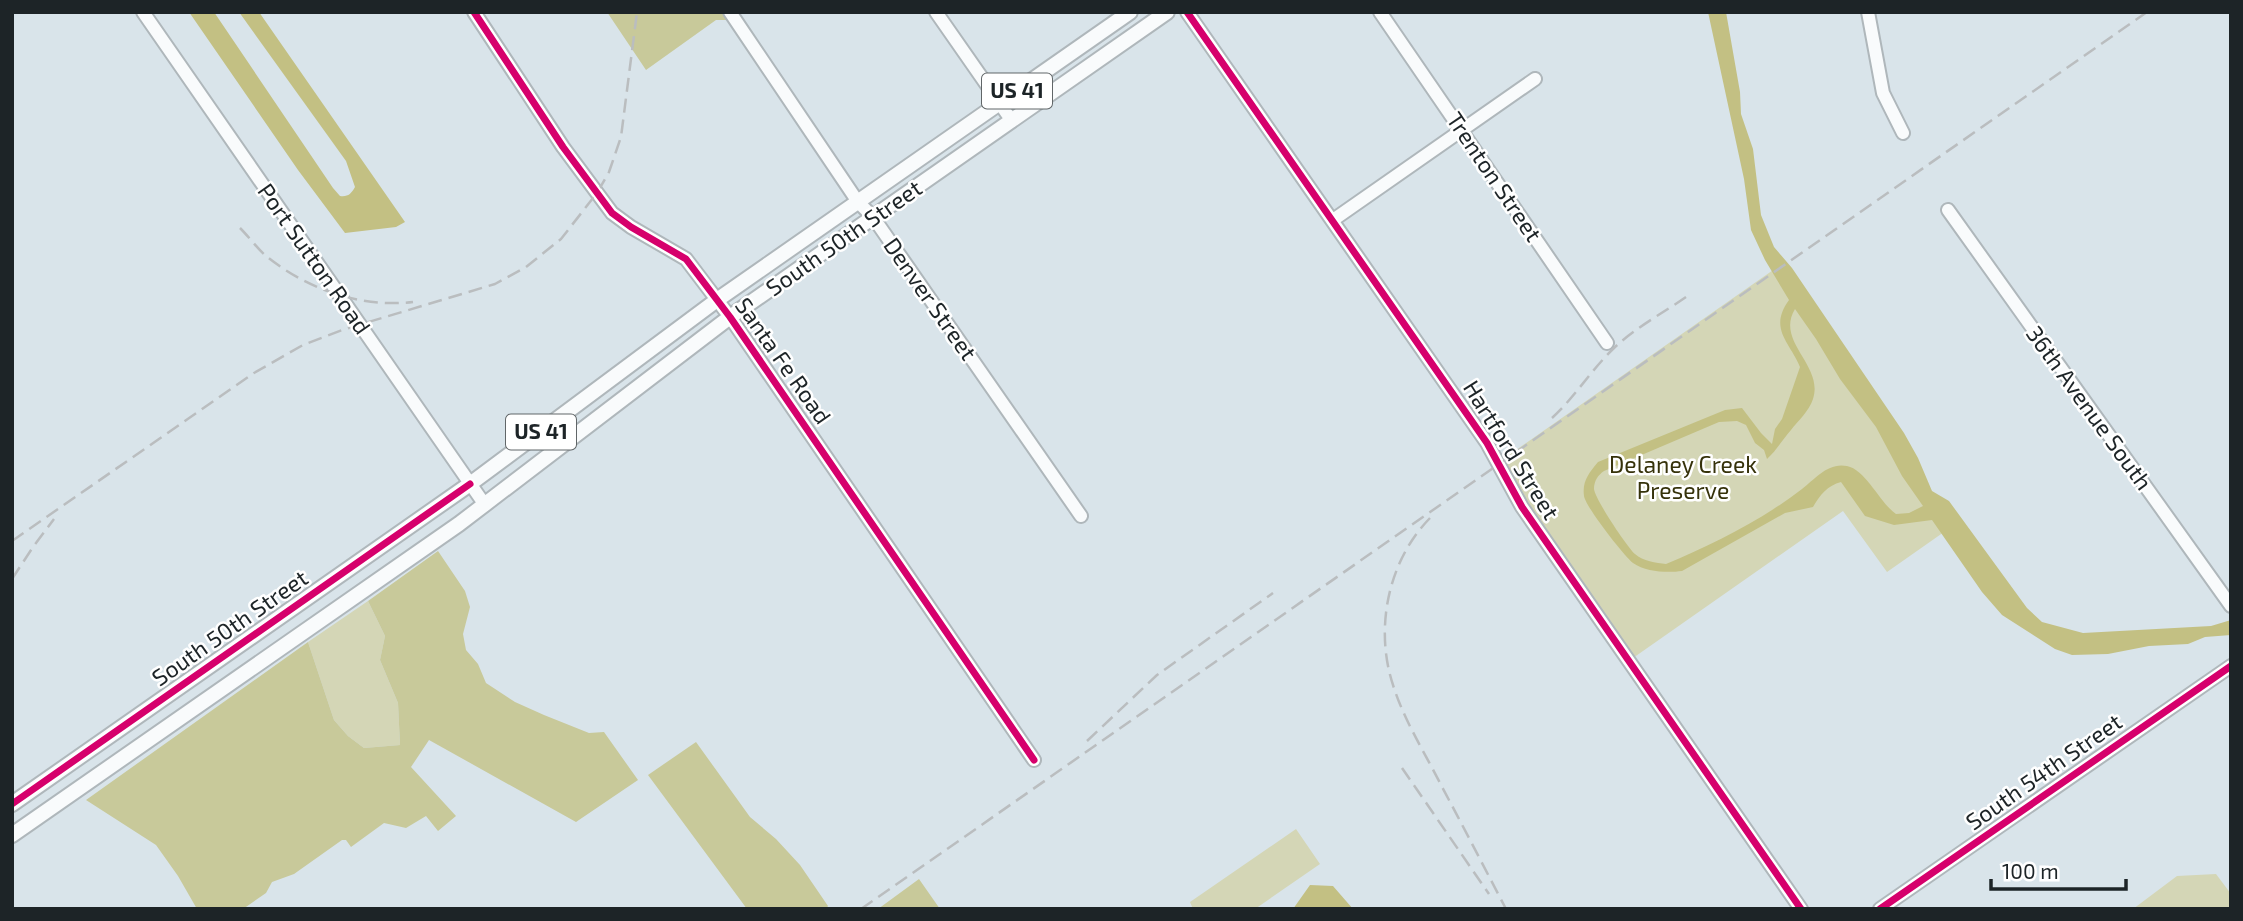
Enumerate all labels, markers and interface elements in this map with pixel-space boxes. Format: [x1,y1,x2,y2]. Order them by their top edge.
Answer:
road number: US 41 [982,74,1052,108]
street label: Trenton Street [1441,106,1549,247]
street label: South 50th Street [760,173,927,301]
street label: Port Sutton Road [252,178,377,339]
street label: Denver Street [878,232,983,365]
street label: Santa Fe Road [730,292,838,429]
street label: 36th Avenue South [2021,320,2159,495]
street label: Hartford Street [1458,375,1566,524]
road number: US 41 [506,414,576,450]
park label: Delaney Creek Preserve [1609,450,1757,504]
street label: South 50th Street [146,563,313,691]
street label: South 54th Street [1960,707,2127,835]
scale bar [1991,848,2126,892]
text: 100 m [2002,858,2059,883]

